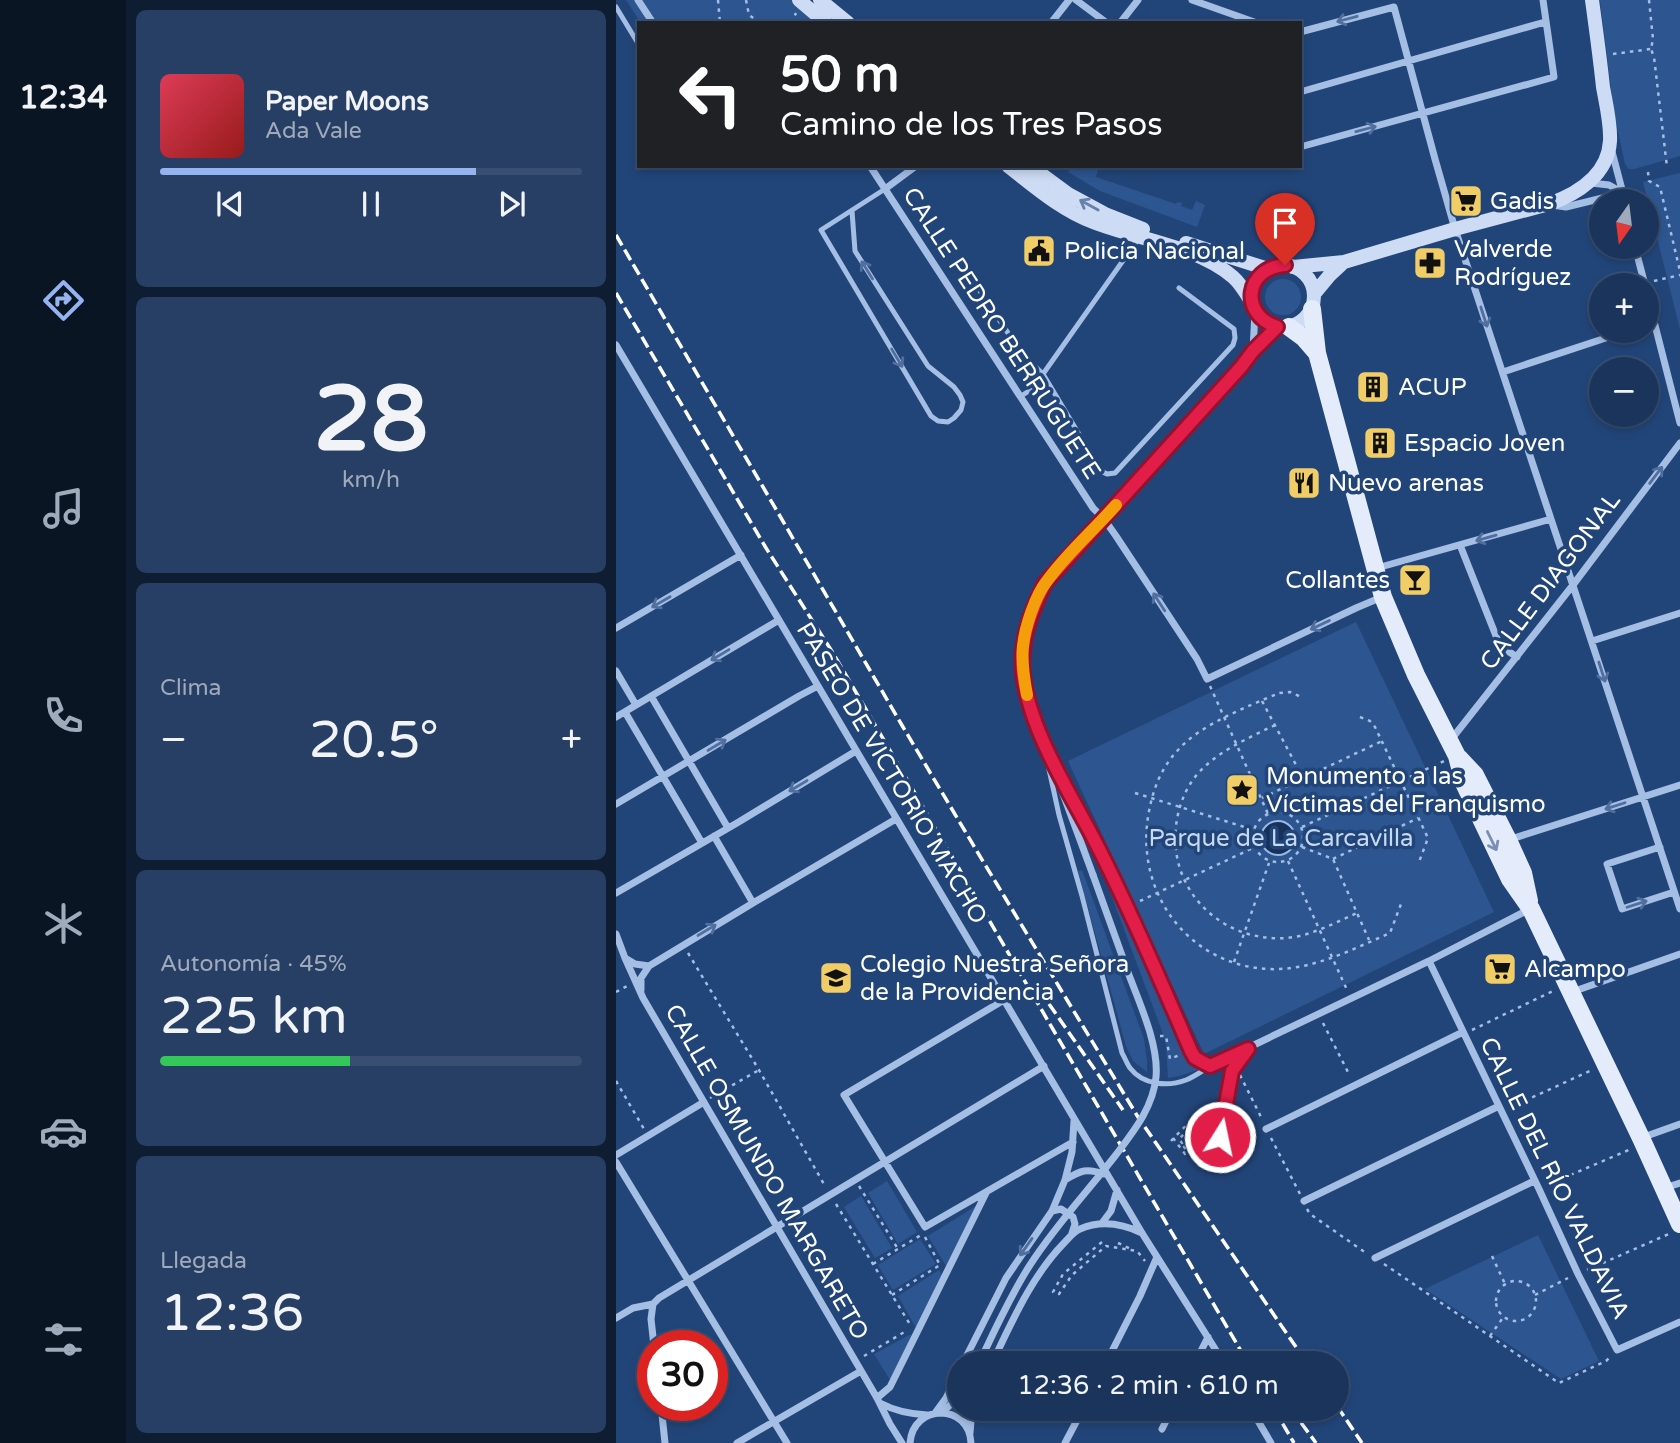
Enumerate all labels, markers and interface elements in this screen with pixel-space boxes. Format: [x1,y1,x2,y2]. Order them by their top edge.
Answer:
one-way arrow [1337,14,1359,27]
text: 50 m [780,46,899,105]
icon: left [665,49,756,140]
text: 12:34 [19,79,107,117]
text: Paper Moons [265,86,429,117]
text: Camino de los Tres Pasos [780,106,1163,144]
text: Ada Vale [265,117,362,145]
one-way arrow [1355,121,1377,134]
street label: CALLE PEDRO BERRUGUETE [896,182,1107,485]
supermarket icon: Gadis [1447,182,1485,220]
icon: previous [211,185,249,223]
icon: pause [352,185,390,223]
icon: next [493,185,531,223]
place label: Gadis [1490,187,1554,216]
north arrow [1589,189,1659,259]
map controls [1589,189,1659,427]
pin [1255,193,1315,265]
one-way arrow [1079,198,1099,212]
icon: arrive [1266,204,1304,242]
public building icon: Policía Nacional [1020,232,1058,270]
place label: Valverde Rodríguez [1454,235,1571,292]
place label: Policía Nacional [1064,237,1245,266]
pharmacy icon: Valverde Rodríguez [1411,244,1449,282]
one-way arrow [860,260,874,280]
button: + [1589,273,1659,343]
icon: directions [39,276,88,325]
one-way arrow [1479,305,1492,327]
one-way arrow [890,348,904,368]
button: − [1589,357,1659,427]
text: 28 [314,365,428,475]
building icon: ACUP [1354,368,1392,406]
place label: ACUP [1398,373,1467,402]
building icon: Espacio Joven [1361,424,1399,462]
place label: Espacio Joven [1404,429,1565,458]
restaurant icon: Nuevo arenas [1285,464,1323,502]
text: km/h [342,466,400,494]
one-way arrow [1648,466,1663,484]
place label: Nuevo arenas [1328,469,1484,498]
icon: music [39,484,88,533]
street label: CALLE DIAGONAL [1474,487,1627,676]
one-way arrow [1475,532,1497,545]
bar icon: Collantes [1396,561,1434,599]
place label: Collantes [1285,566,1390,595]
one-way arrow [1152,592,1166,612]
one-way arrow [651,595,671,609]
street label: PASEO DE VICTORIO MACHO [790,617,993,929]
one-way arrow [1310,619,1331,632]
one-way arrow [711,648,731,662]
one-way arrow [1597,661,1609,683]
text: Clima [160,674,221,702]
icon: phone [39,691,88,740]
text: 20.5° [309,709,439,772]
text: − [160,717,187,763]
text: + [561,717,582,763]
one-way arrow [707,738,727,752]
place label: Monumento a las Víctimas del Franquismo [1266,762,1546,819]
place icon: Monumento a las Víctimas del Franquismo [1223,771,1261,809]
one-way arrow [789,779,808,794]
one-way arrow [1604,800,1626,813]
park label: Parque de La Carcavilla [1148,824,1414,853]
one-way arrow [1486,830,1499,851]
one-way arrow [1625,897,1647,909]
icon: climate [39,899,88,948]
one-way arrow [696,923,716,937]
text: Autonomía · 45% [160,950,347,978]
place label: Colegio Nuestra Señora de la Providencia [860,950,1129,1007]
supermarket icon: Alcampo [1481,950,1519,988]
place label: Alcampo [1524,955,1626,984]
school or university icon: Colegio Nuestra Señora de la Providencia [817,959,855,997]
text: 225 km [160,985,348,1048]
street label: CALLE OSMUNDO MARGARETO [658,999,875,1345]
street label: CALLE DEL RÍO VALDAVIA [1474,1032,1636,1324]
position arrow [1183,1100,1257,1174]
icon: car [39,1107,88,1156]
one-way arrow [1019,1237,1034,1256]
text: Llegada [160,1247,247,1275]
text: 12:36 [160,1282,304,1345]
icon: filters [39,1315,88,1364]
speed limit sign: 30 [637,1330,728,1421]
text: 12:36 · 2 min · 610 m [1017,1370,1279,1401]

